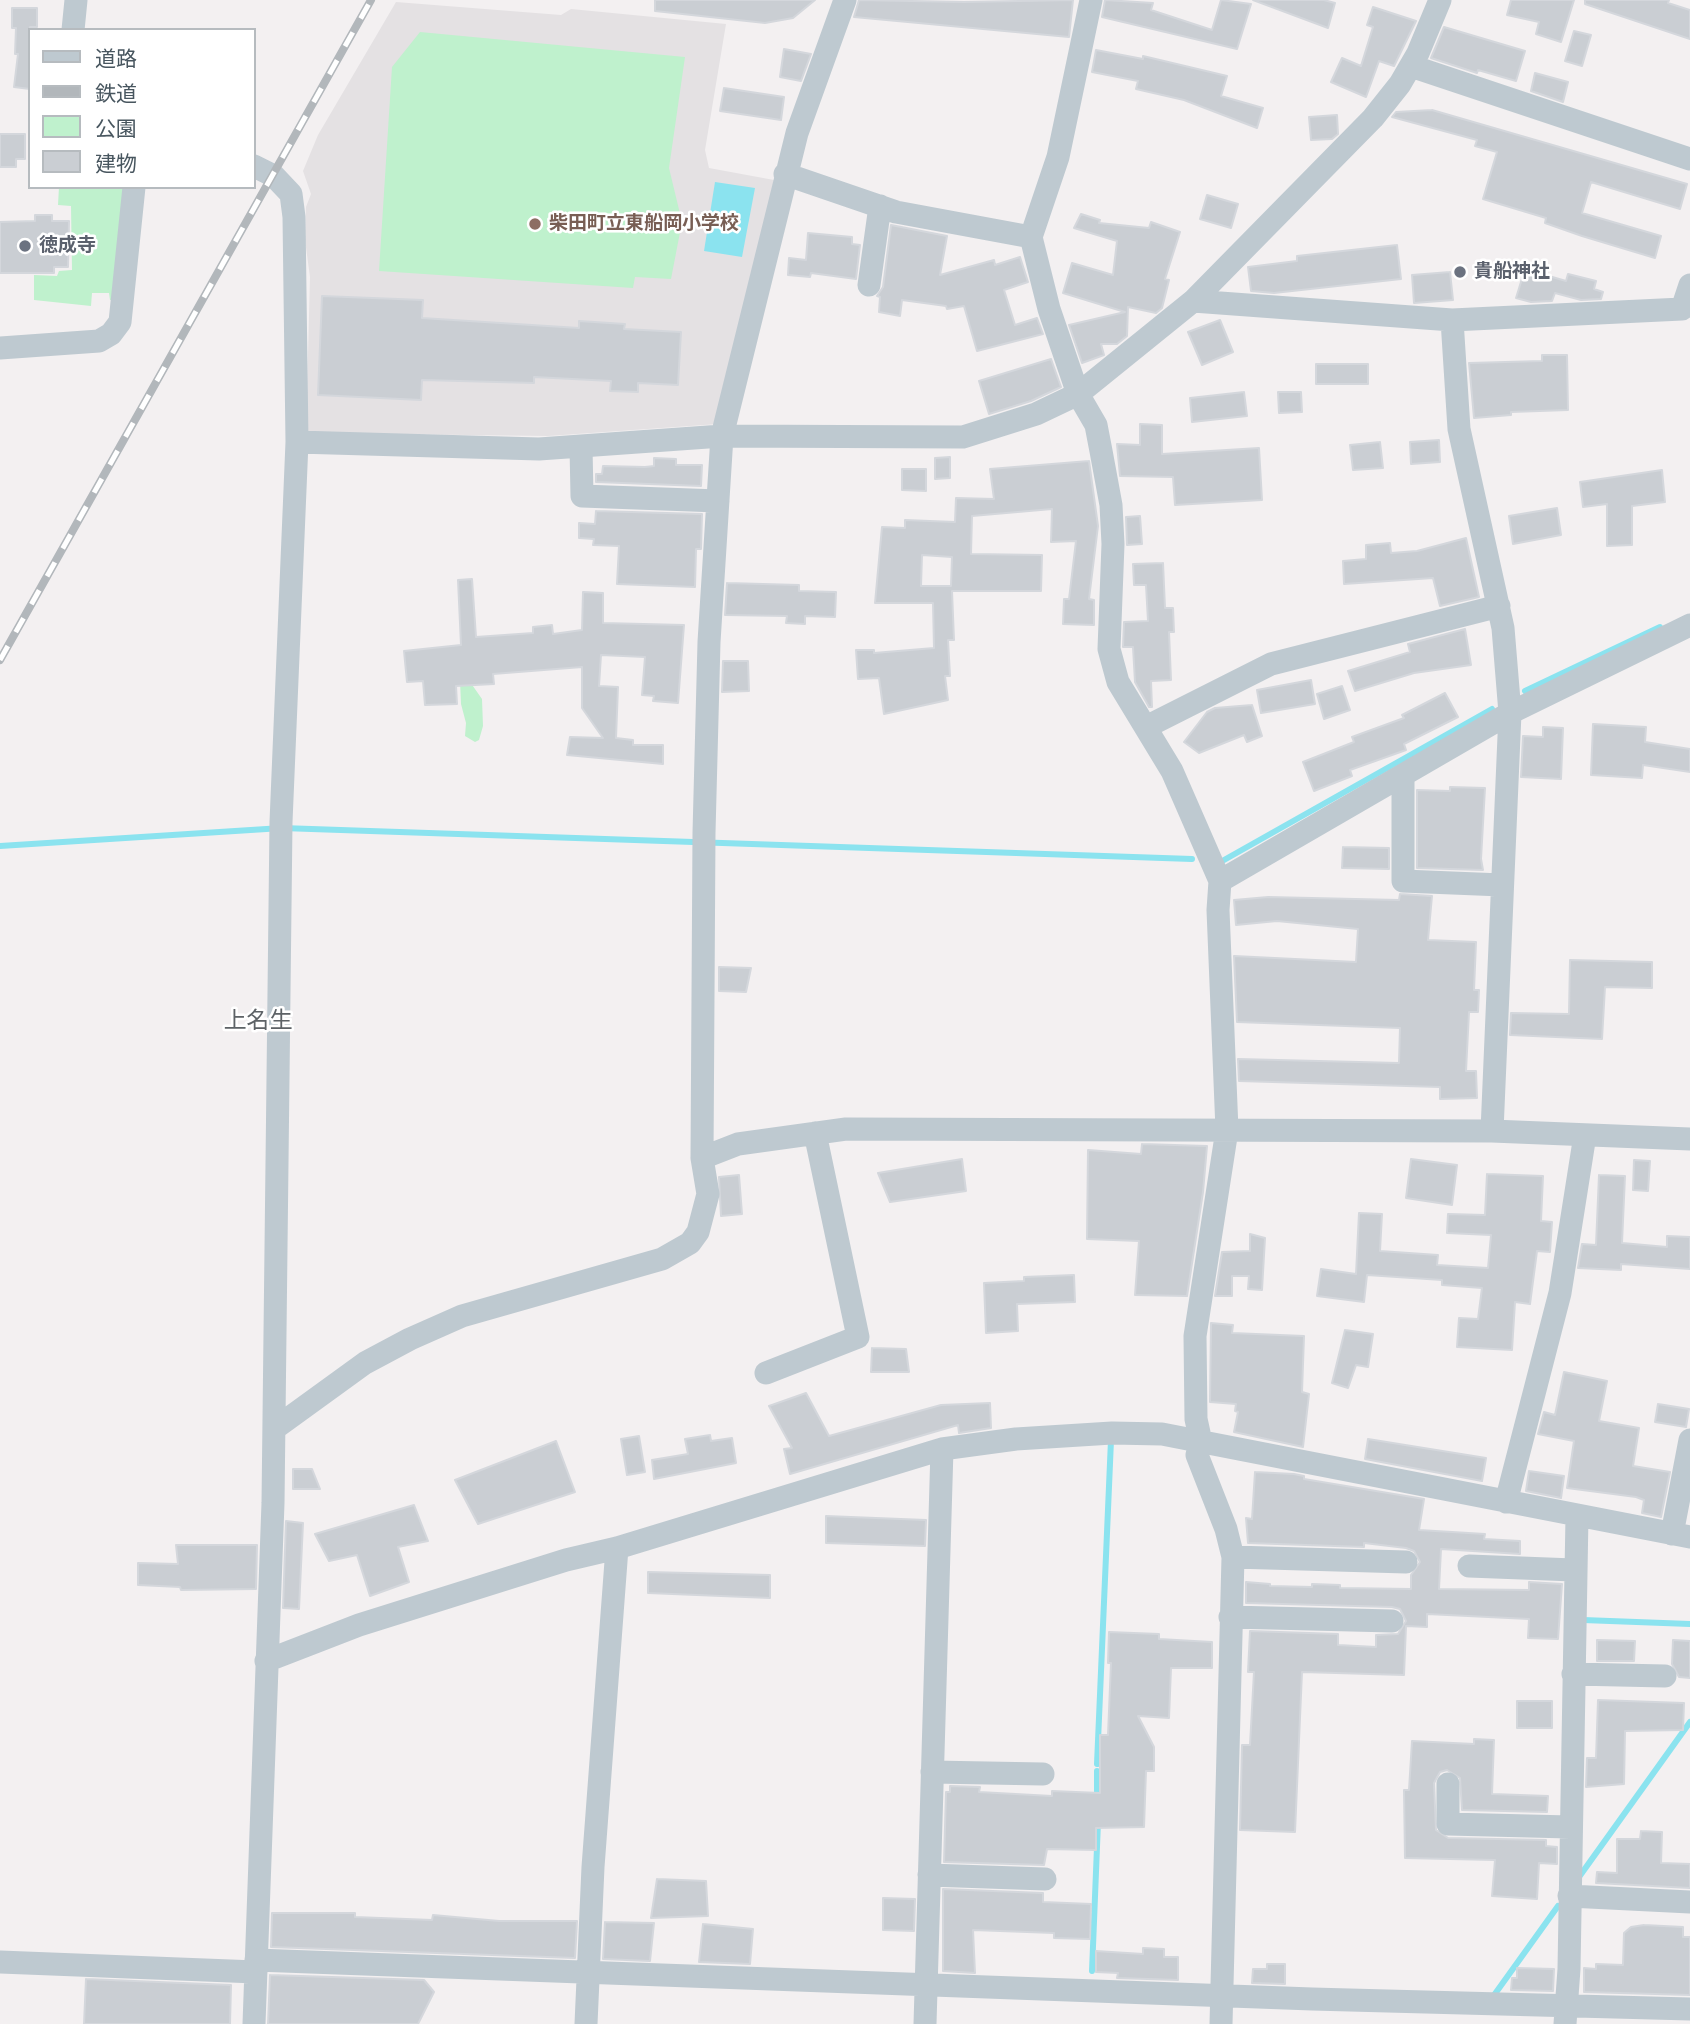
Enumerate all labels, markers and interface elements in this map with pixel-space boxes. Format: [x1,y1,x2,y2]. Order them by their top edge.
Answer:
legend [28,28,256,189]
text: 道路 [95,44,137,72]
text: 鉄道 [95,79,137,107]
text: 公園 [95,114,137,142]
text: 建物 [95,149,137,177]
place label: 柴田町立東船岡小学校 [549,213,739,235]
marker: 柴田町立東船岡小学校 [527,216,543,232]
place label: 徳成寺 [39,235,96,257]
marker: 徳成寺 [17,238,33,254]
place label: 貴船神社 [1474,261,1550,283]
marker: 貴船神社 [1452,264,1468,280]
district label: 上名生 [224,1007,292,1035]

